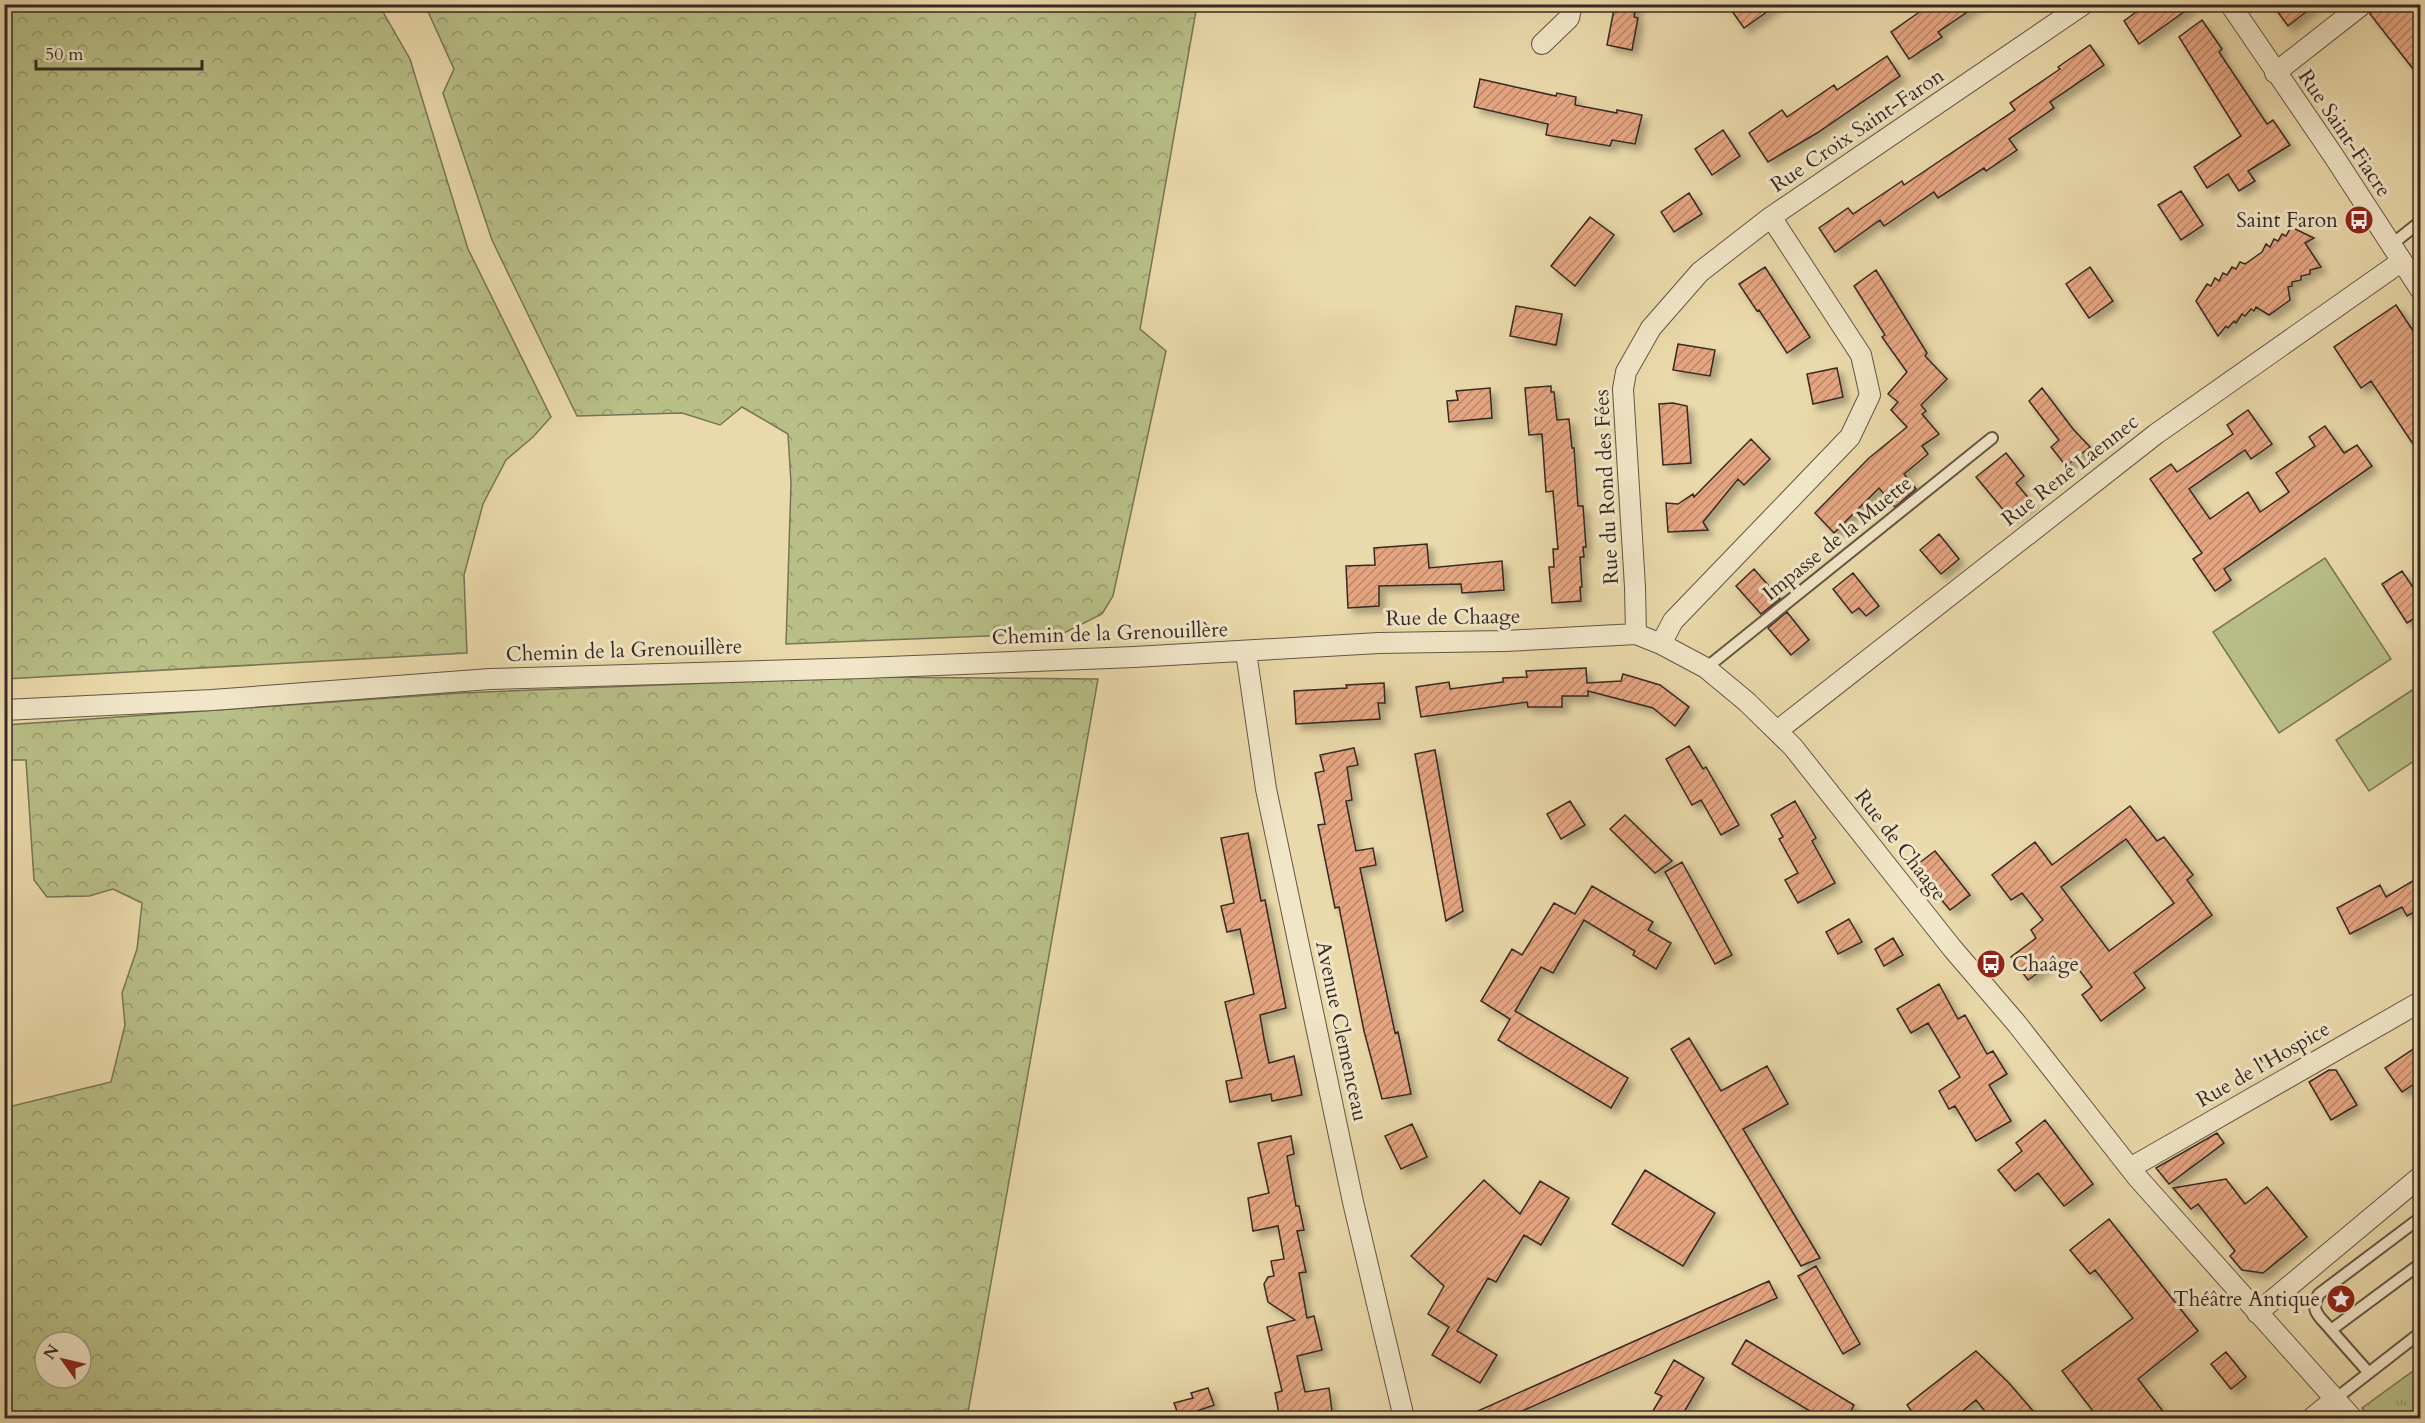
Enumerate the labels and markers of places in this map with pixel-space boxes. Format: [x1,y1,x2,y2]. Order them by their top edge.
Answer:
bus stop icon: Saint Faron [2343,204,2375,236]
place label: Saint Faron [2236,206,2338,235]
bus stop icon: Chaâge [1975,948,2007,980]
place label: Chaâge [2012,950,2079,979]
place icon: Théâtre Antique [2325,1283,2357,1315]
place label: Théâtre Antique [2173,1285,2320,1314]

